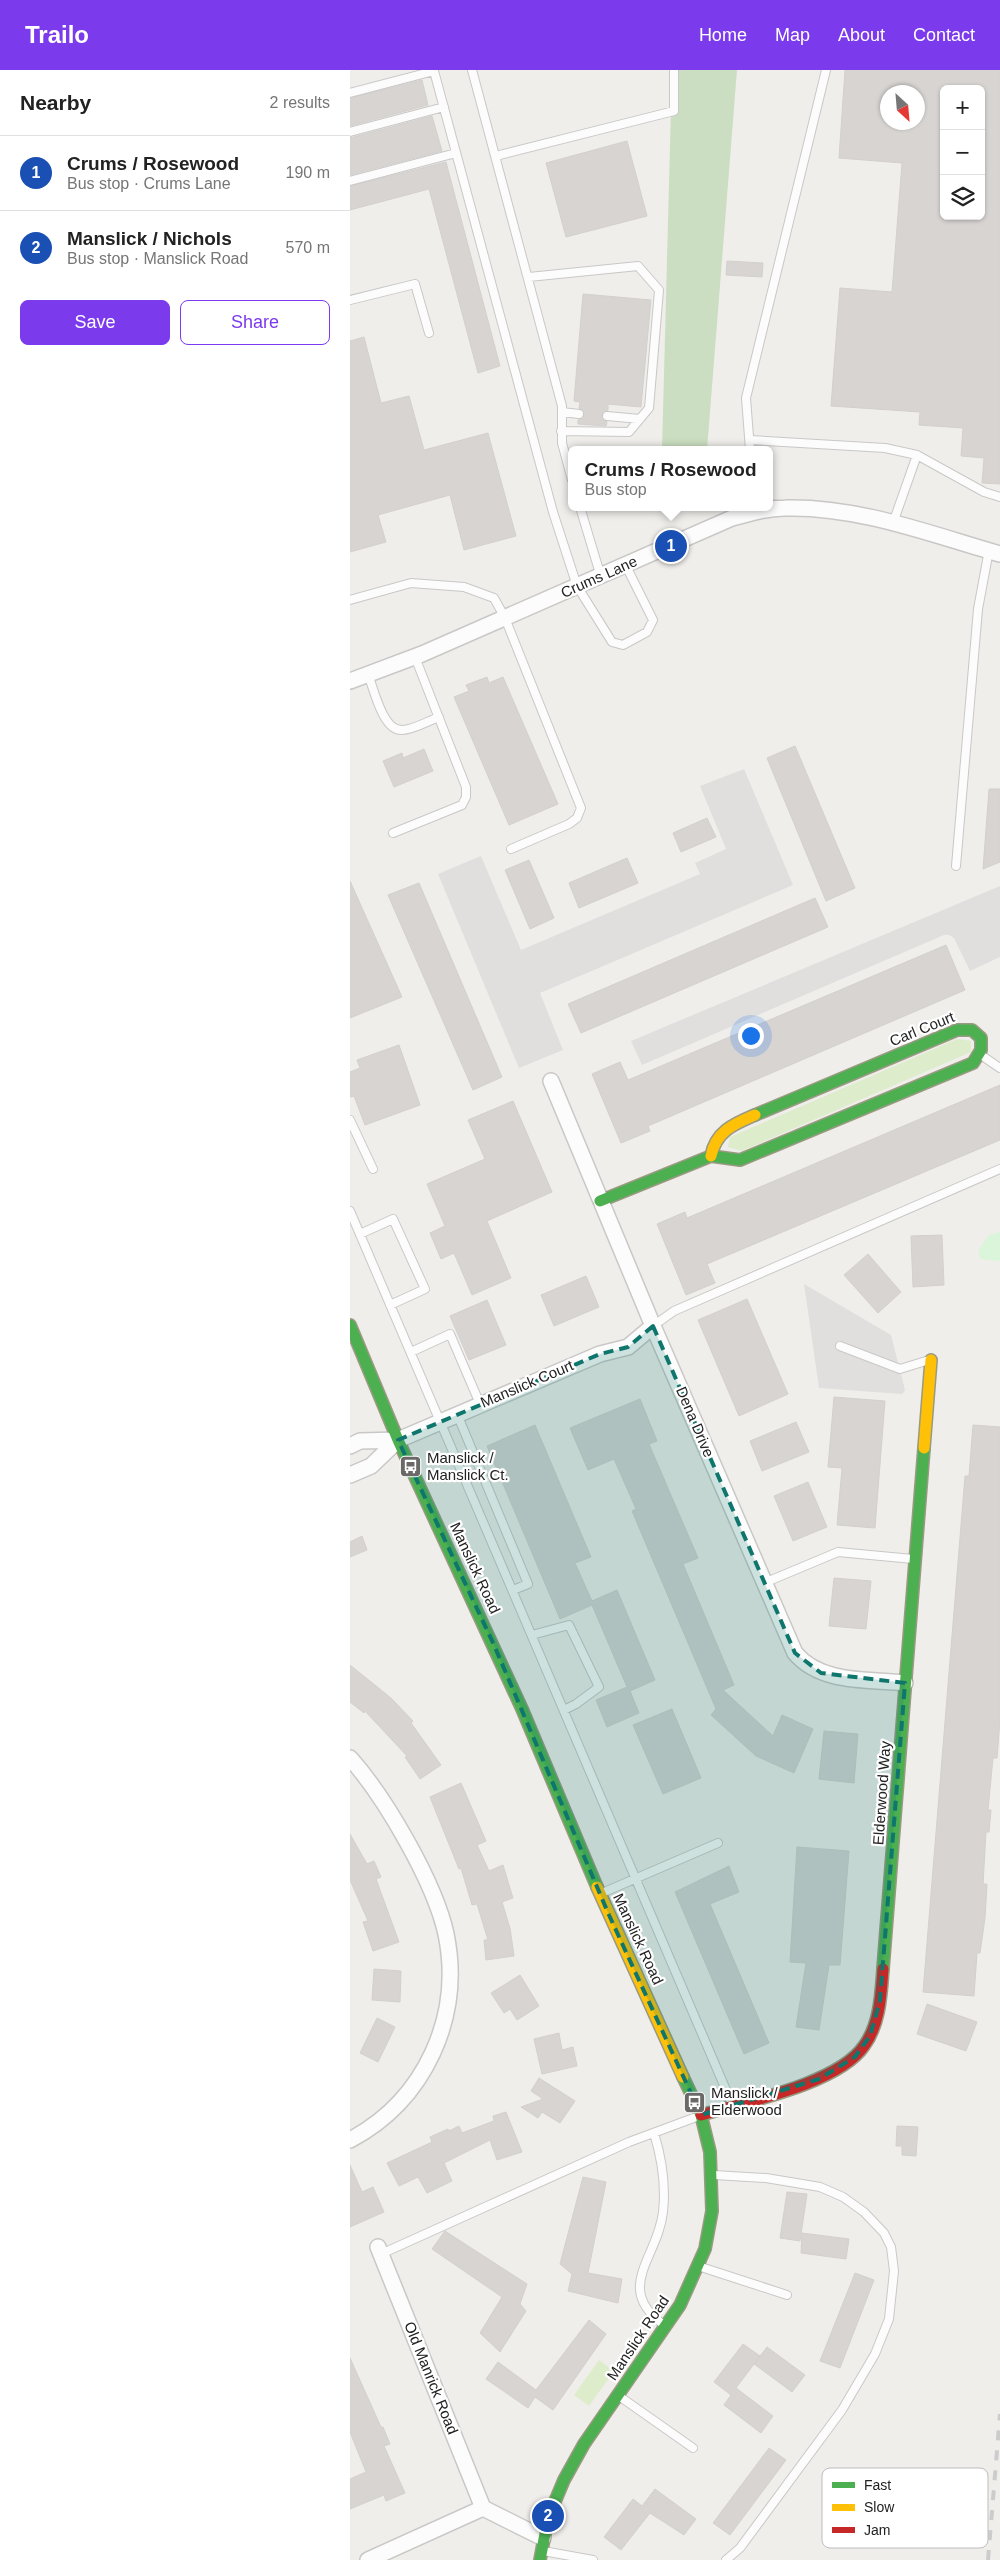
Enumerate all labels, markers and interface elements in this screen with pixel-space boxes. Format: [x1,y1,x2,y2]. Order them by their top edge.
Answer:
text: Trailo [25,21,89,48]
text: Home [699,25,747,45]
text: Map [775,25,810,45]
text: About [838,25,885,45]
text: Contact [913,25,975,45]
north arrow [880,85,925,130]
map controls [940,85,985,220]
button: + [940,85,985,130]
text: Nearby [20,91,91,114]
text: 2 results [270,94,330,111]
button: − [940,130,985,175]
text: Crums / Rosewood [67,153,239,174]
text: 1 [32,164,40,181]
text: 190 m [286,164,330,181]
text: Bus stop · Crums Lane [67,175,231,192]
button: layers [940,175,985,220]
text: Manslick / Nichols [67,228,232,249]
text: 2 [32,239,40,256]
text: 570 m [286,239,330,256]
text: Bus stop · Manslick Road [67,250,248,267]
button: Save [20,300,170,345]
button: Share [180,300,330,345]
popup [568,446,773,511]
text: Crums / Rosewood [584,459,757,480]
text: Bus stop [584,481,647,498]
pin: 1 [655,527,687,565]
street label: Crums Lane [558,552,640,601]
street label: Carl Court [887,1008,957,1049]
your location [738,1023,764,1049]
street label: Manslick Court [478,1356,577,1411]
street label: Dena Drive [673,1384,718,1460]
place label: Manslick / Manslick Ct. [427,1449,509,1483]
bus stop icon: Manslick / Manslick Ct. [399,1455,423,1479]
street label: Manslick Road [447,1520,504,1616]
street label: Elderwood Way [869,1740,894,1846]
street label: Manslick Road [610,1891,667,1987]
place label: Manslick / Elderwood [711,2084,782,2118]
bus stop icon: Manslick / Elderwood [683,2090,707,2114]
street label: Manslick Road [603,2292,672,2383]
street label: Old Manrick Road [401,2319,462,2437]
legend [822,2468,988,2548]
text: Fast [864,2477,891,2493]
pin: 2 [532,2497,564,2535]
text: Slow [864,2499,895,2515]
text: Jam [864,2522,890,2538]

